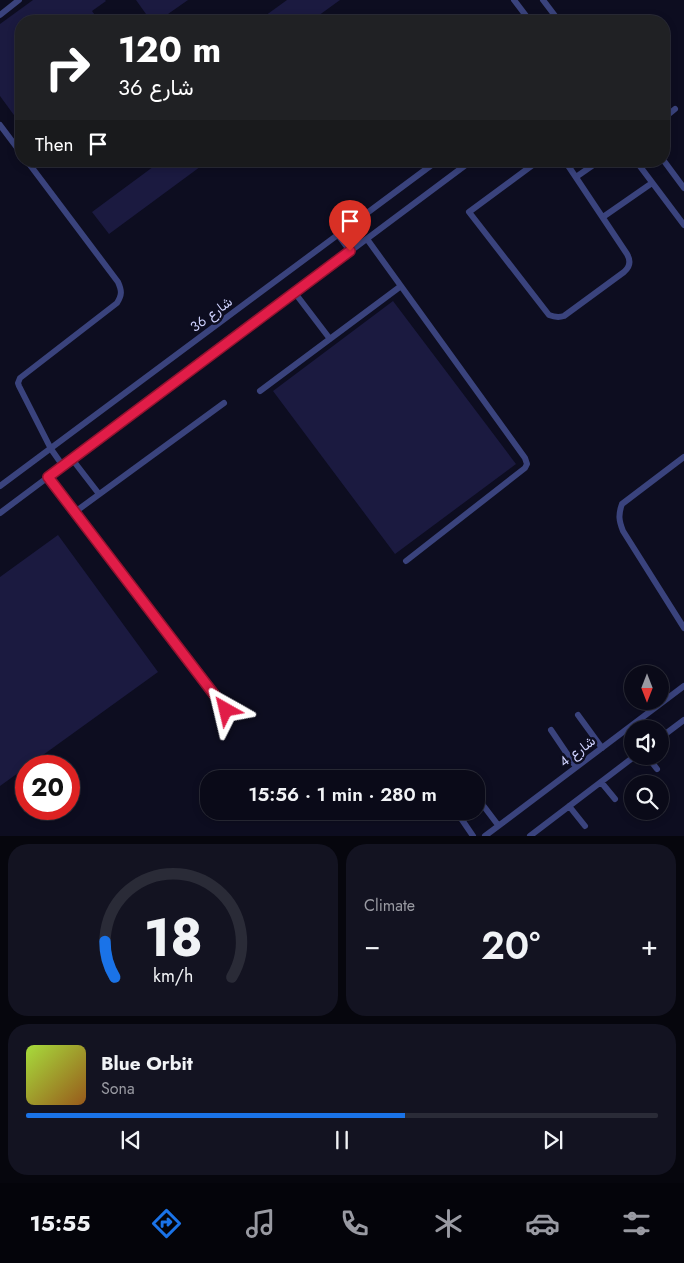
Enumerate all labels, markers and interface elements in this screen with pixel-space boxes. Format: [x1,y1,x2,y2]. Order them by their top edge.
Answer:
text: 120 m [118,25,221,75]
icon: right [35,35,100,100]
text: شارع 36 [118,71,194,103]
icon: arrive [84,130,112,158]
text: Then [35,131,74,158]
pin [329,200,371,251]
icon: arrive [336,207,364,235]
street label: شارع 36 [186,292,237,337]
north arrow [624,665,669,710]
map controls [624,665,669,820]
position arrow [199,683,251,735]
button: sound [624,720,669,765]
street label: شارع 4 [555,731,600,772]
speed limit sign: 20 [15,755,80,820]
button: search [624,775,669,820]
text: 15:56 · 1 min · 280 m [248,781,437,808]
text: Climate [364,894,415,917]
text: 18 [143,900,203,976]
text: 20° [481,918,540,973]
text: − [364,925,381,966]
text: + [641,925,658,966]
text: km/h [153,963,193,989]
text: Blue Orbit [101,1050,193,1077]
text: Sona [101,1077,135,1100]
icon: previous [117,1126,145,1154]
icon: pause [328,1126,356,1154]
icon: next [539,1126,567,1154]
icon: directions [149,1206,184,1241]
icon: music [243,1206,278,1241]
icon: phone [337,1206,372,1241]
icon: climate [431,1206,466,1241]
icon: car [525,1206,560,1241]
icon: filters [619,1206,654,1241]
text: 15:55 [30,1207,90,1239]

